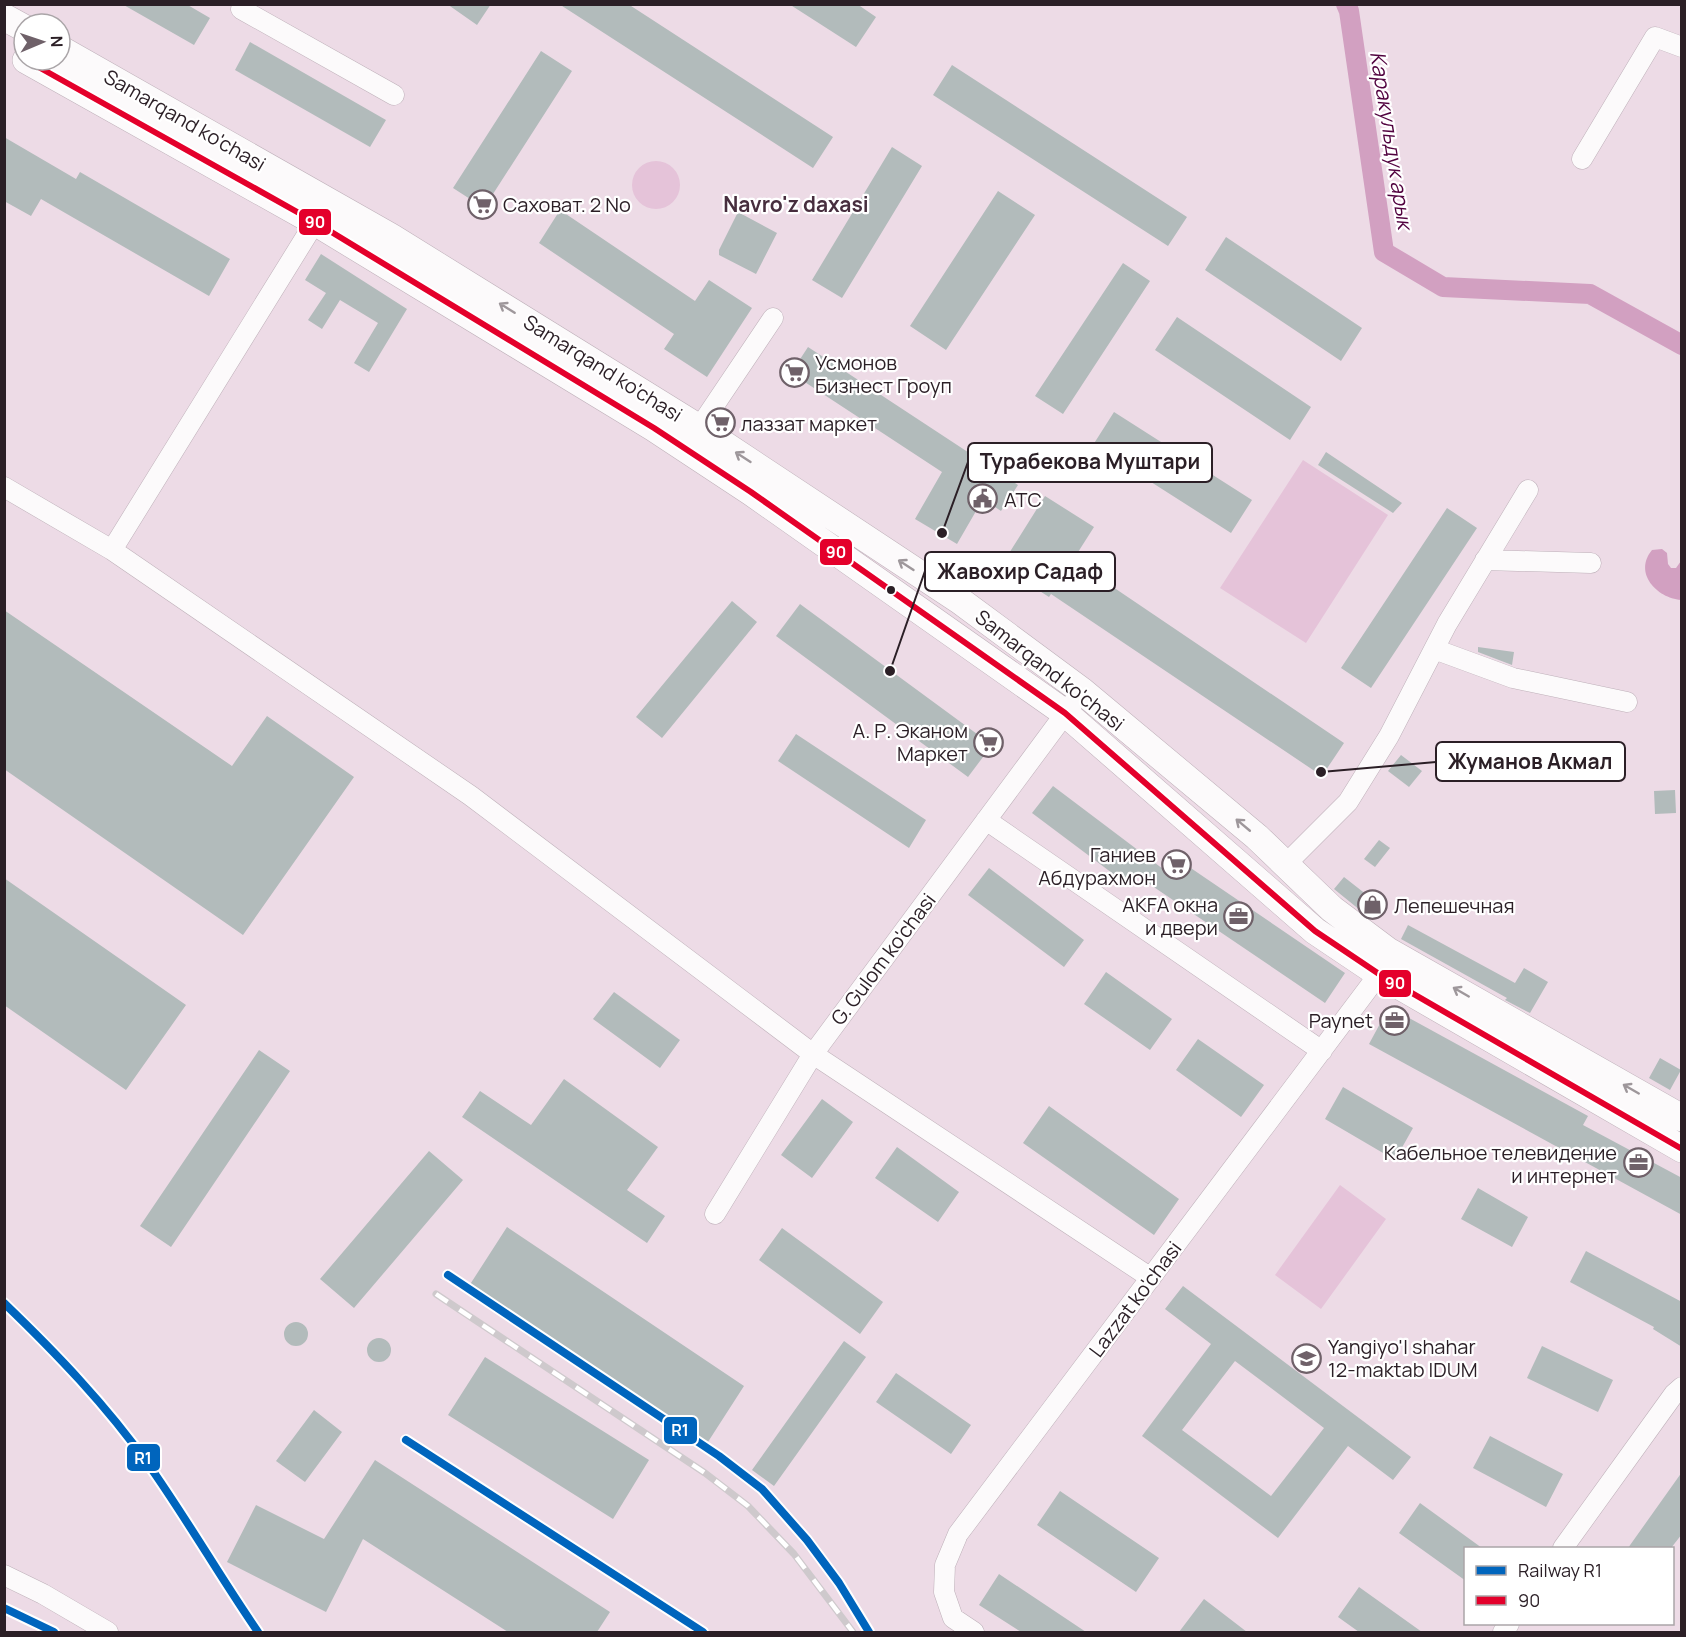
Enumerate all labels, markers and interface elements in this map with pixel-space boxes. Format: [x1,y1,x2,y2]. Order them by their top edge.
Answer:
north arrow [12,12,72,72]
text: N [46,35,68,48]
water label: Каракульдук арык [1364,49,1420,233]
street label: Samarqand ko'chasi [99,63,271,177]
supermarket icon: Саховат. 2 No [466,188,498,220]
district label: Navro'z daxasi [723,190,869,218]
place label: Саховат. 2 No [503,191,631,218]
line badge: 90 [298,208,332,236]
text: 90 [305,211,325,233]
one-way arrow [499,302,516,314]
street label: Samarqand ko'chasi [519,308,687,428]
place label: Усмонов Бизнест Гроуп [815,349,952,399]
supermarket icon: Усмонов Бизнест Гроуп [778,357,810,389]
supermarket icon: лаззат маркет [704,407,736,439]
place label: лаззат маркет [741,410,877,437]
callout: Турабекова Муштари [968,443,1212,482]
text: Турабекова Муштари [980,447,1200,475]
one-way arrow [735,451,752,463]
public building icon: АТС [967,483,999,515]
place label: АТС [1004,486,1042,513]
line badge: 90 [819,538,853,566]
text: 90 [826,541,846,563]
callout: Жавохир Садаф [925,552,1115,591]
text: Жавохир Садаф [937,557,1103,585]
one-way arrow [898,559,914,571]
unlabelled marker [885,584,897,596]
street label: Samarqand ko'chasi [970,603,1130,737]
place label: А. Р. Эканом Маркет [853,717,968,767]
supermarket icon: А. Р. Эканом Маркет [973,726,1005,758]
callout: Жуманов Акмал [1436,742,1625,781]
text: Жуманов Акмал [1448,747,1612,775]
one-way arrow [1235,818,1251,831]
place label: Ганиев Абдурахмон [1038,841,1156,891]
supermarket icon: Ганиев Абдурахмон [1161,849,1193,881]
street label: G. Gulom ko'chasi [824,888,942,1030]
shop icon: Лепешечная [1357,889,1389,921]
place label: AKFA окна и двери [1122,891,1218,941]
place label: Лепешечная [1394,892,1514,919]
office icon: AKFA окна и двери [1223,900,1255,932]
line badge: 90 [1378,969,1412,998]
text: 90 [1385,972,1405,994]
one-way arrow [1453,986,1470,998]
office icon: Paynet [1378,1004,1410,1036]
place label: Paynet [1309,1007,1373,1034]
one-way arrow [1622,1082,1639,1094]
place label: Кабельное телевидение и интернет [1384,1139,1617,1189]
office icon: Кабельное телевидение и интернет [1622,1147,1654,1179]
street label: Lazzat ko'chasi [1083,1236,1187,1362]
place label: Yangiyo'l shahar 12-maktab IDUM [1328,1333,1478,1383]
school or university icon: Yangiyo'l shahar 12-maktab IDUM [1291,1342,1323,1374]
line badge: R1 [663,1416,698,1445]
text: R1 [671,1419,689,1441]
line badge: R1 [126,1443,161,1472]
text: R1 [134,1447,152,1469]
legend [1464,1547,1674,1625]
text: Railway R1 [1518,1558,1602,1582]
text: 90 [1518,1588,1540,1612]

